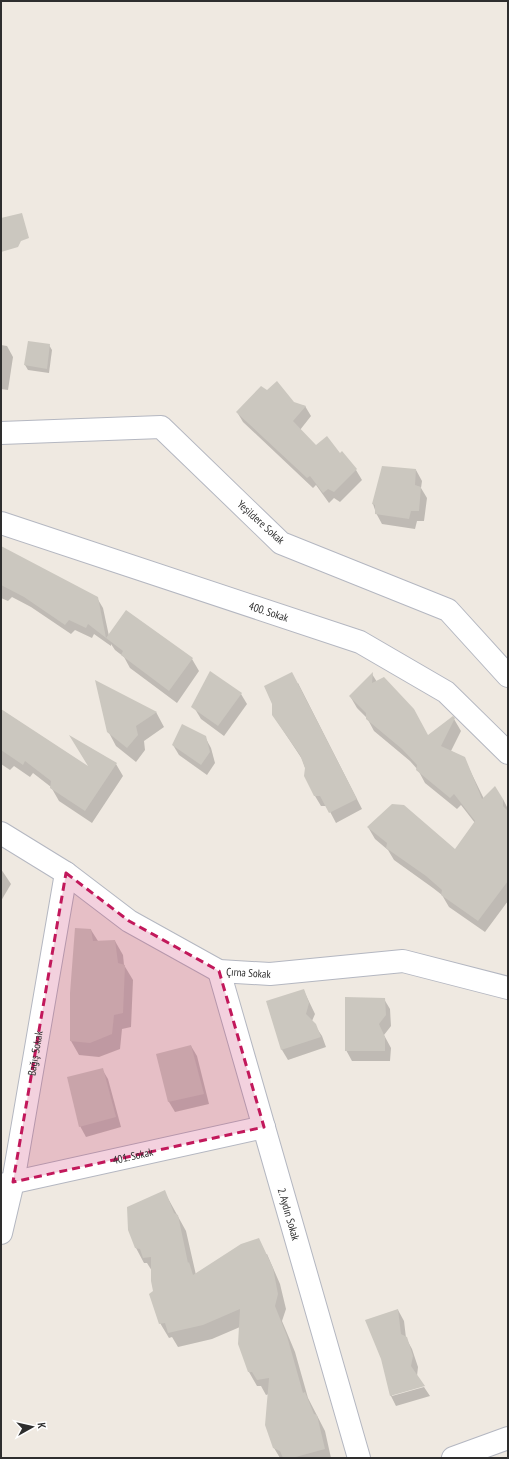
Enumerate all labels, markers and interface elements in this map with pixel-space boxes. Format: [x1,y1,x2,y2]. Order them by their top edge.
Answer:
street label: Yeşildere Sokak [234,497,288,547]
street label: 400. Sokak [247,599,291,625]
street label: Çırna Sokak [226,964,272,981]
street label: Bağış Sokak [24,1029,46,1077]
street label: 401. Sokak [111,1145,155,1167]
street label: 2. Aydın Sokak [275,1186,303,1243]
north arrow [12,1407,52,1447]
text: K [35,1422,49,1430]

